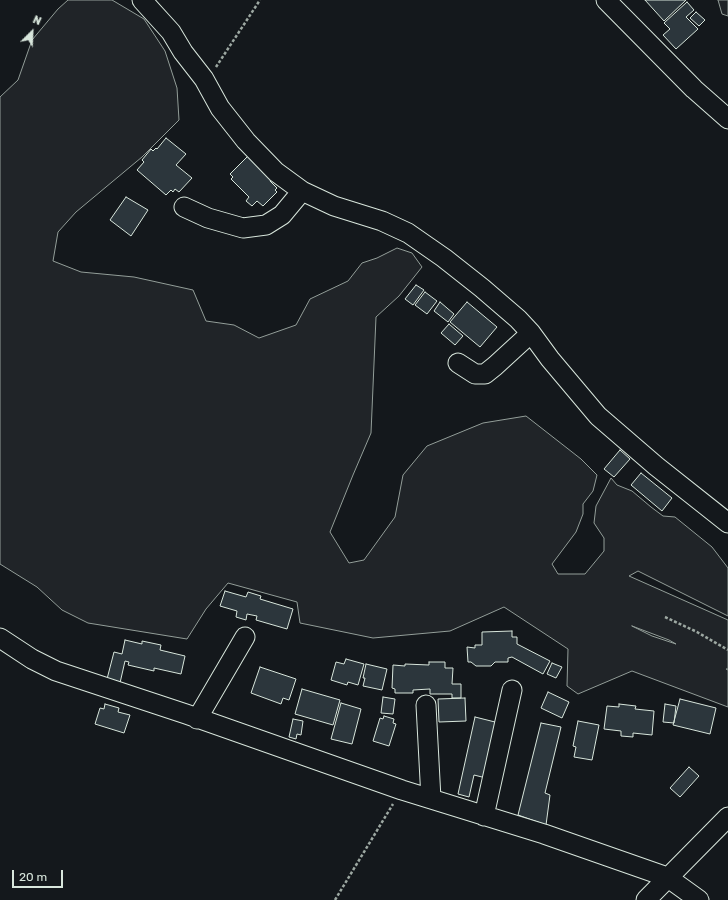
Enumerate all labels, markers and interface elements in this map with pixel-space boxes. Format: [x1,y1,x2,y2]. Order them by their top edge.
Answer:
north arrow [12,12,52,52]
text: N [31,13,43,28]
scale bar [14,862,65,888]
text: 20 m [19,870,47,884]

